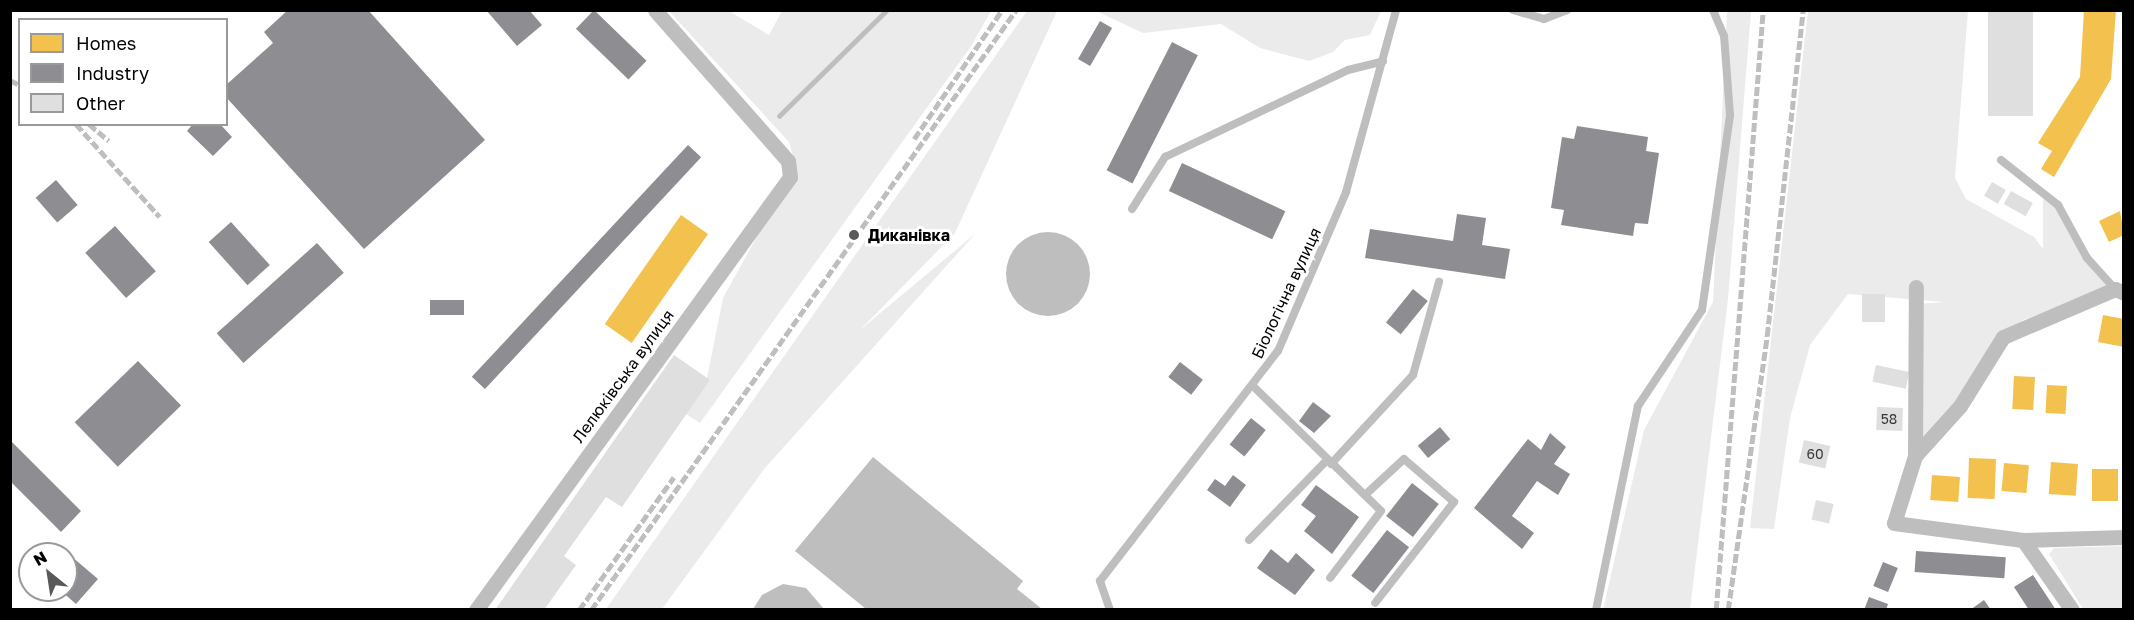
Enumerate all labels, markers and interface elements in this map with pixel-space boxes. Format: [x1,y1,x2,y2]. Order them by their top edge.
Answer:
legend [18,18,228,126]
text: Homes [76,32,136,54]
text: Industry [76,62,149,84]
text: Other [76,92,125,114]
street label: Біологічна вулиця [1247,224,1325,362]
place label: Диканівка [868,225,950,245]
marker: Диканівка [845,226,863,244]
street label: Лелюківська вулиця [568,306,678,446]
house number: 58 [1881,411,1897,427]
house number: 60 [1806,446,1824,462]
north arrow [18,542,78,602]
text: N [30,546,50,570]

